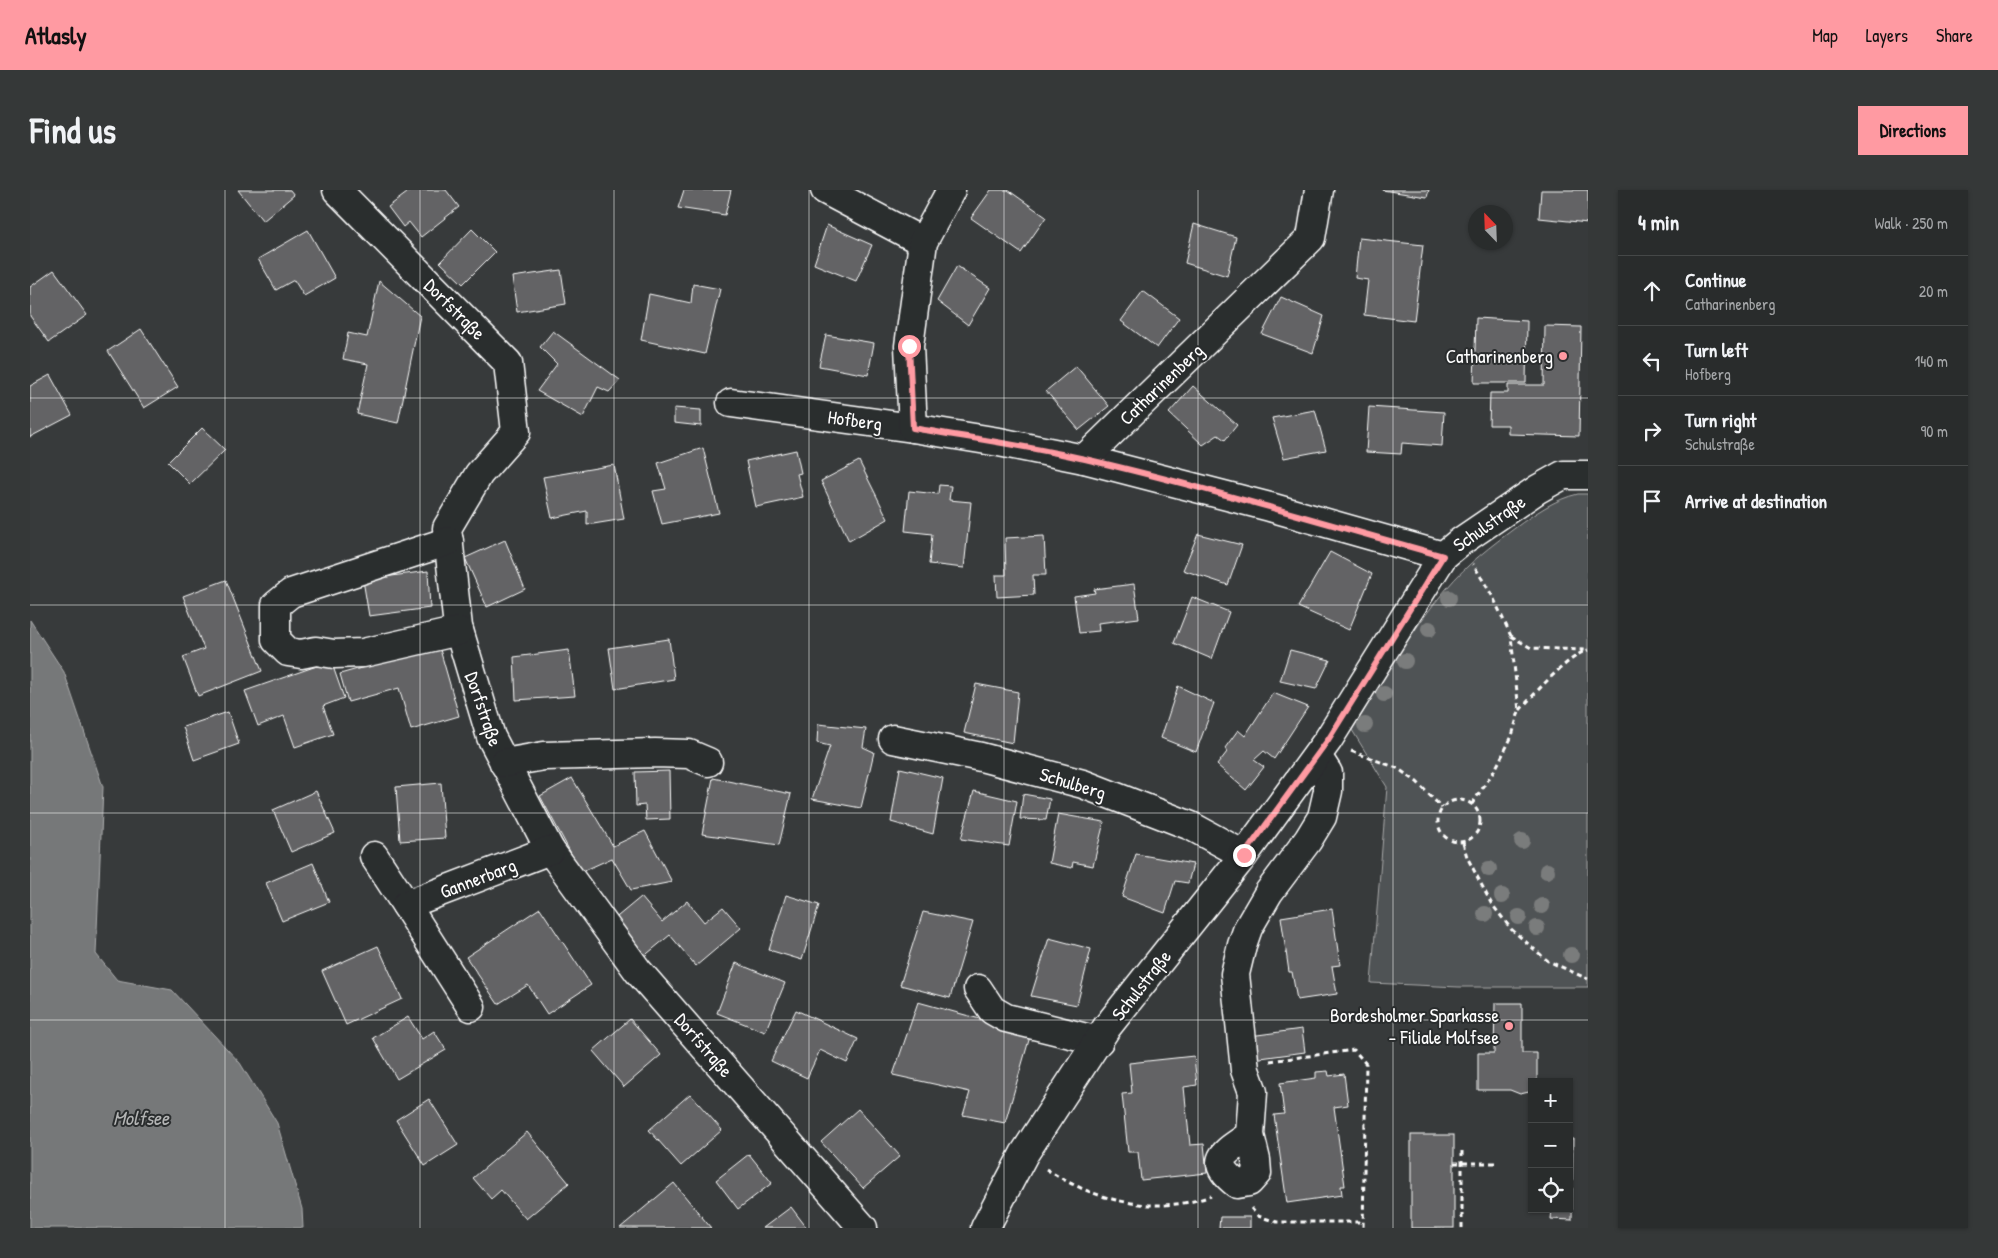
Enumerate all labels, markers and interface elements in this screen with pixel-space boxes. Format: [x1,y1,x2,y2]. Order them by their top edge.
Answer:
text: Atlasly [25,19,87,51]
text: Map [1812,23,1838,48]
text: Layers [1866,23,1908,48]
text: Share [1936,23,1973,48]
button: Directions [1858,106,1968,155]
text: Find us [30,107,116,154]
north arrow [1468,205,1513,250]
text: 4 min [1638,208,1679,237]
text: Walk · 250 m [1874,212,1948,234]
text: Continue [1685,267,1746,293]
street label: Dorfstraße [419,273,492,346]
icon: ahead [1638,277,1666,305]
text: 20 m [1919,280,1948,302]
text: Catharinenberg [1685,293,1775,315]
route start [898,335,921,358]
street label: Catharinenberg [1113,337,1209,431]
text: Turn left [1685,337,1748,363]
place label: Catharinenberg [1446,343,1553,369]
icon: left [1638,347,1666,375]
marker: Catharinenberg [1557,350,1569,362]
text: 140 m [1914,350,1948,372]
text: Hofberg [1685,363,1731,385]
street label: Hofberg [826,403,884,437]
text: Turn right [1685,407,1756,433]
icon: right [1638,417,1666,445]
text: 90 m [1920,420,1948,442]
text: Schulstraße [1685,433,1755,455]
icon: arrive [1638,487,1666,515]
street label: Schulstraße [1448,488,1531,557]
text: Arrive at destination [1685,488,1827,514]
street label: Dorfstraße [459,668,509,750]
street label: Schulberg [1037,761,1109,805]
route end [1233,844,1256,867]
street label: Gannerbarg [436,852,520,904]
street label: Schulstraße [1105,944,1177,1026]
place label: Bordesholmer Sparkasse - Filiale Molfsee [1330,1002,1499,1050]
street label: Dorfstraße [669,1007,739,1083]
marker: Bordesholmer Sparkasse - Filiale Molfsee [1503,1020,1515,1032]
map controls [1528,1078,1573,1213]
button: + [1528,1078,1573,1123]
water label: Molfsee [113,1104,170,1131]
button: − [1528,1123,1573,1168]
button: locate [1528,1168,1573,1213]

